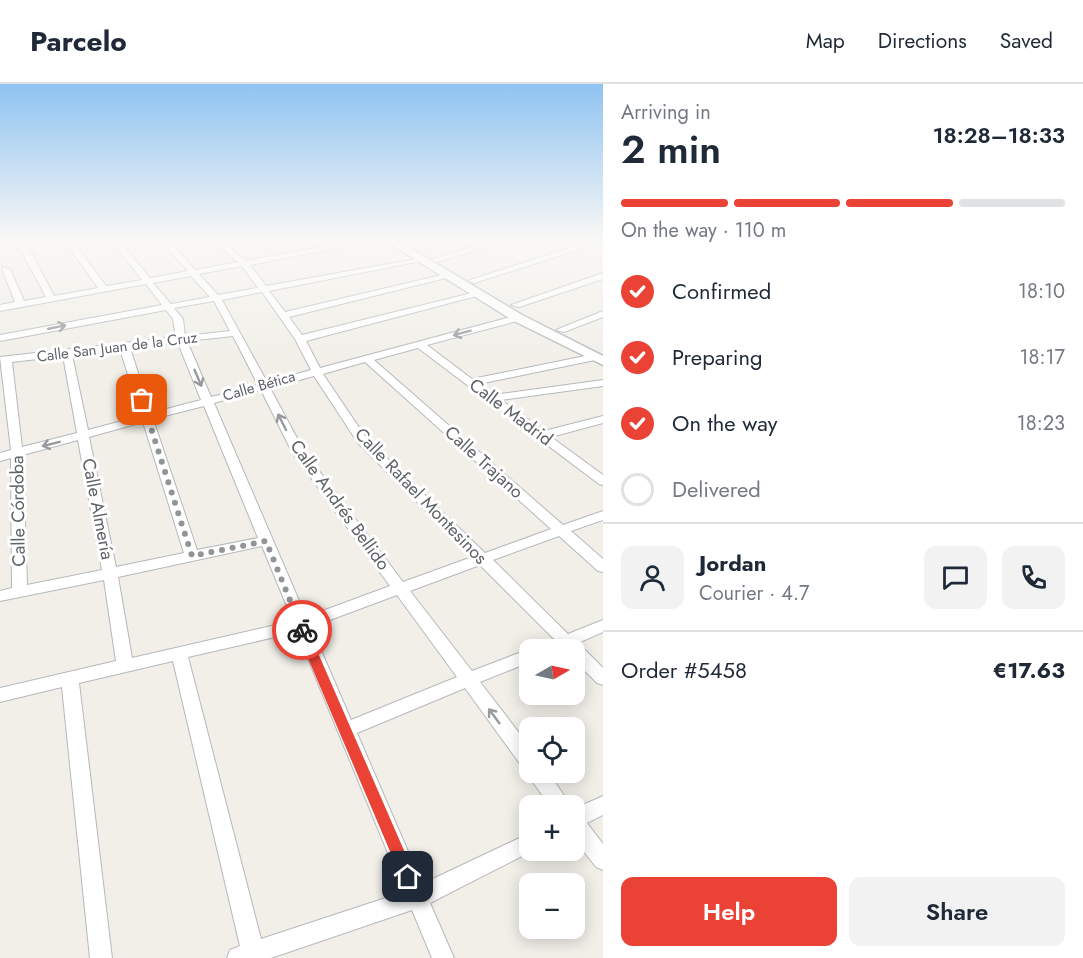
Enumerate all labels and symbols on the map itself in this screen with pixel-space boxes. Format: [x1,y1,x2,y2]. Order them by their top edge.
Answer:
one-way arrow [47,321,67,332]
street label: Calle San Juan de la Cruz [35,326,199,368]
one-way arrow [453,327,472,339]
street label: Calle Bética [220,365,298,407]
one-way arrow [193,369,204,387]
street label: Calle Madrid [464,372,558,452]
pin [116,374,167,425]
one-way arrow [276,413,287,431]
street label: Calle Trajano [439,420,529,505]
street label: Calle Rafael Montesinos [349,422,493,570]
street label: Calle Andrés Bellido [284,434,396,576]
one-way arrow [42,439,61,451]
street label: Calle Córdoba [4,455,32,567]
street label: Calle Almería [75,456,121,562]
courier [272,600,332,660]
north arrow [519,639,585,705]
one-way arrow [488,708,501,724]
pin [382,851,433,902]

